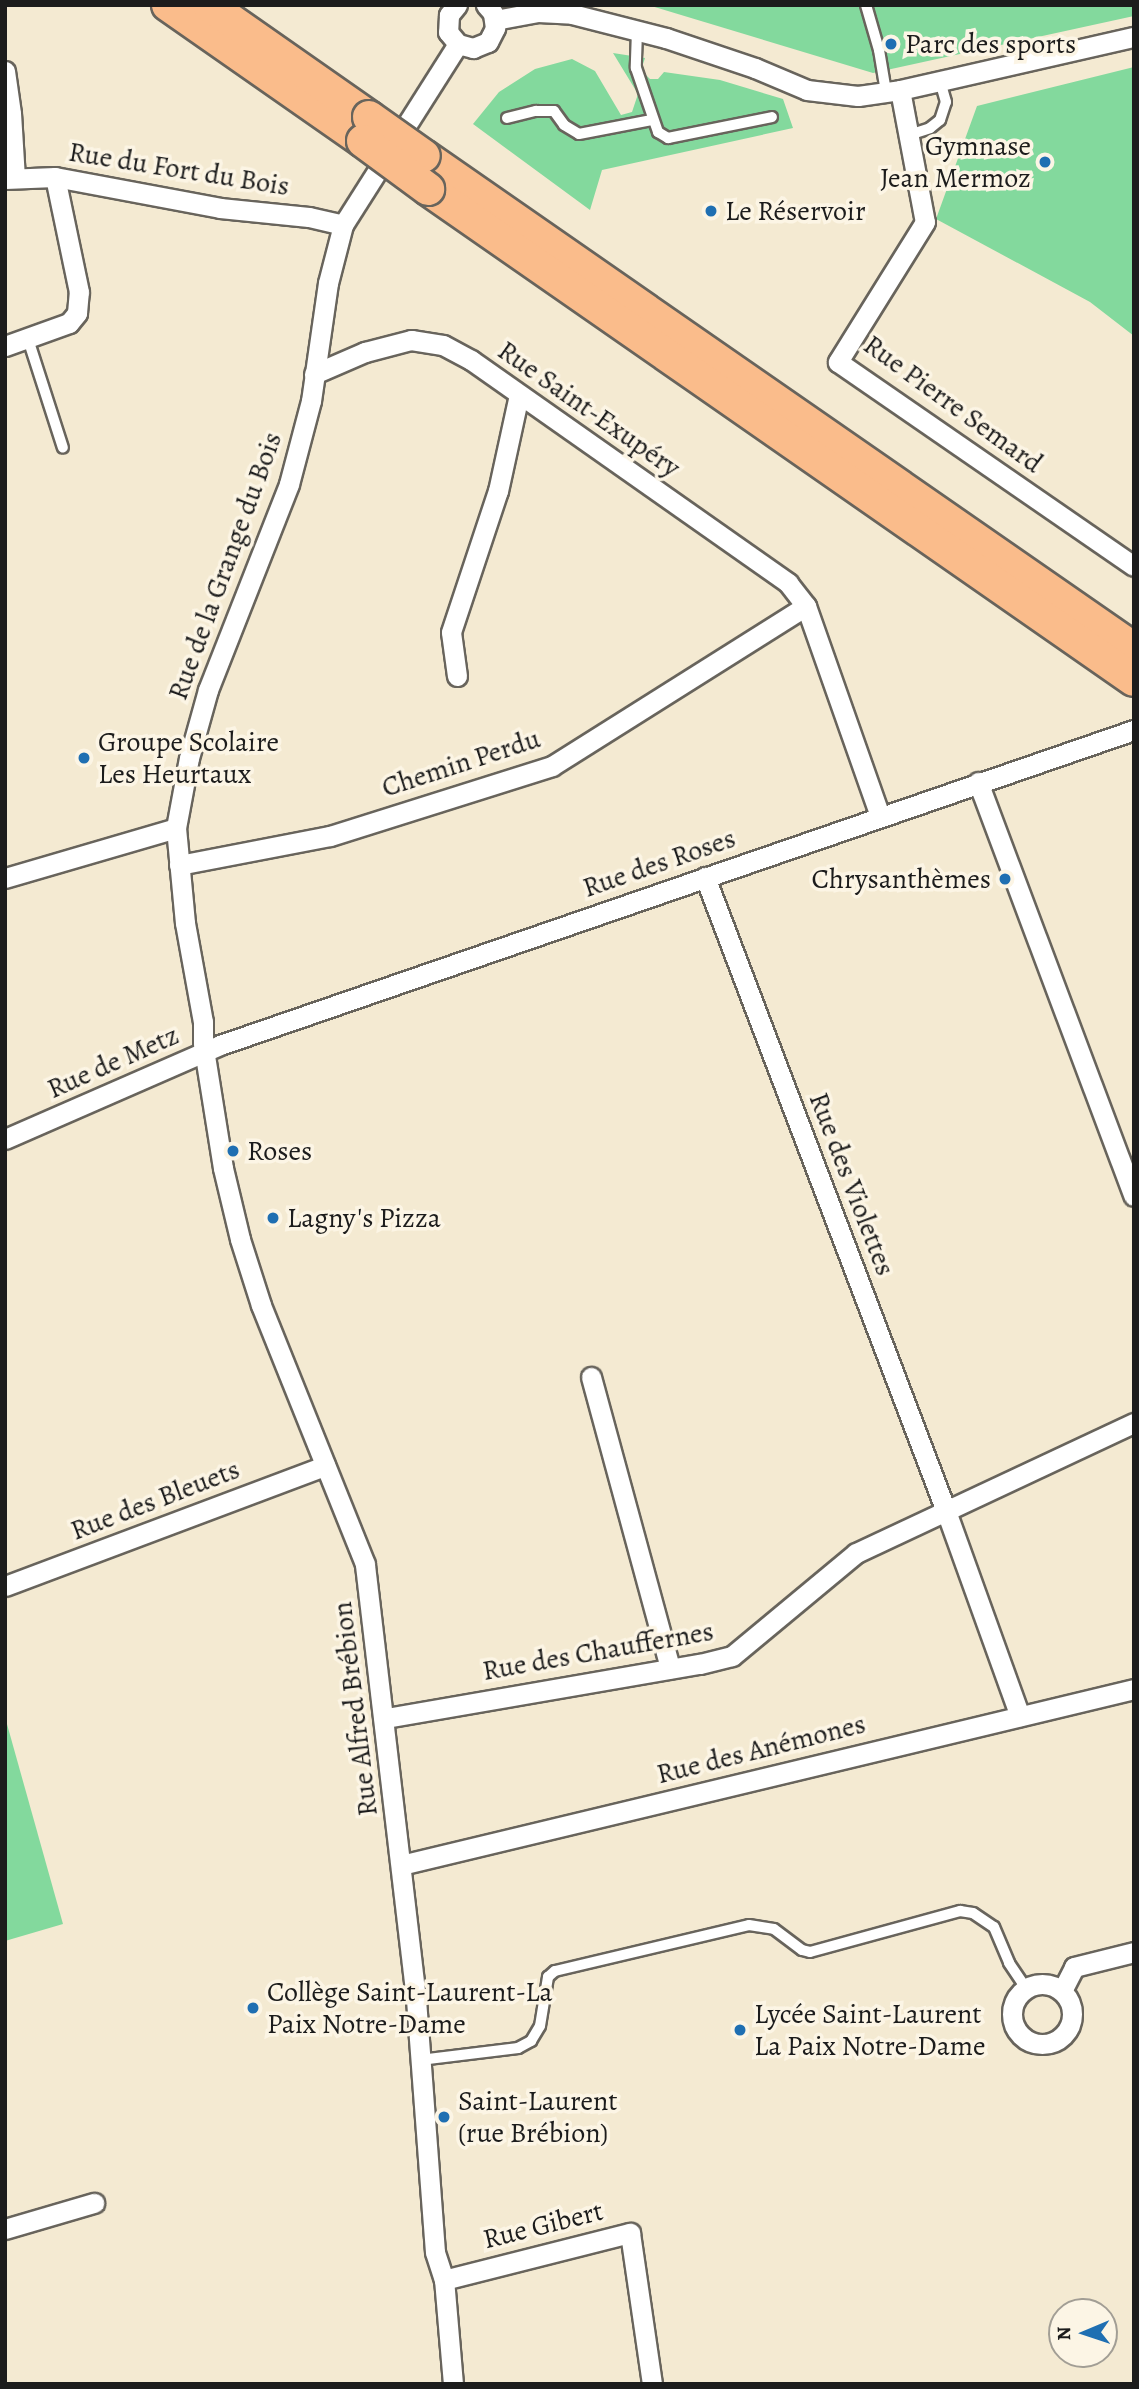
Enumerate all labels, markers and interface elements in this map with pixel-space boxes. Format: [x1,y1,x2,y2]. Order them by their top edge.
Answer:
place label: Parc des sports [905,27,1076,61]
marker: Parc des sports [883,36,899,52]
place label: Gymnase Jean Mermoz [880,129,1031,195]
street label: Rue du Fort du Bois [66,135,292,203]
marker: Gymnase Jean Mermoz [1037,154,1053,170]
place label: Le Réservoir [725,194,866,228]
marker: Le Réservoir [703,203,719,219]
street label: Rue Pierre Semard [857,328,1049,480]
street label: Rue Saint-Exupéry [491,334,687,484]
street label: Rue de la Grange du Bois [161,428,289,704]
street label: Chemin Perdu [378,722,544,804]
place label: Groupe Scolaire Les Heurtaux [98,725,279,791]
marker: Groupe Scolaire Les Heurtaux [76,750,92,766]
street label: Rue des Roses [578,821,740,905]
place label: Chrysanthèmes [811,862,991,896]
marker: Chrysanthèmes [997,871,1013,887]
street label: Rue de Metz [42,1018,184,1106]
street label: Rue des Violettes [802,1088,902,1280]
place label: Roses [247,1134,312,1168]
marker: Roses [225,1143,241,1159]
place label: Lagny's Pizza [287,1201,441,1235]
marker: Lagny's Pizza [265,1210,281,1226]
street label: Rue des Bleuets [66,1452,244,1548]
street label: Rue Alfred Brébion [325,1600,385,1818]
street label: Rue des Chauffernes [480,1614,716,1688]
street label: Rue des Anémones [653,1707,869,1791]
place label: Collège Saint-Laurent-La Paix Notre-Dame [267,1975,553,2041]
place label: Lycée Saint-Laurent La Paix Notre-Dame [754,1997,986,2063]
marker: Collège Saint-Laurent-La Paix Notre-Dame [245,2000,261,2016]
marker: Lycée Saint-Laurent La Paix Notre-Dame [732,2022,748,2038]
place label: Saint-Laurent (rue Brébion) [458,2084,618,2150]
marker: Saint-Laurent (rue Brébion) [436,2109,452,2125]
street label: Rue Gibert [480,2194,606,2256]
north arrow [1048,2298,1118,2368]
text: N [1051,2326,1077,2341]

